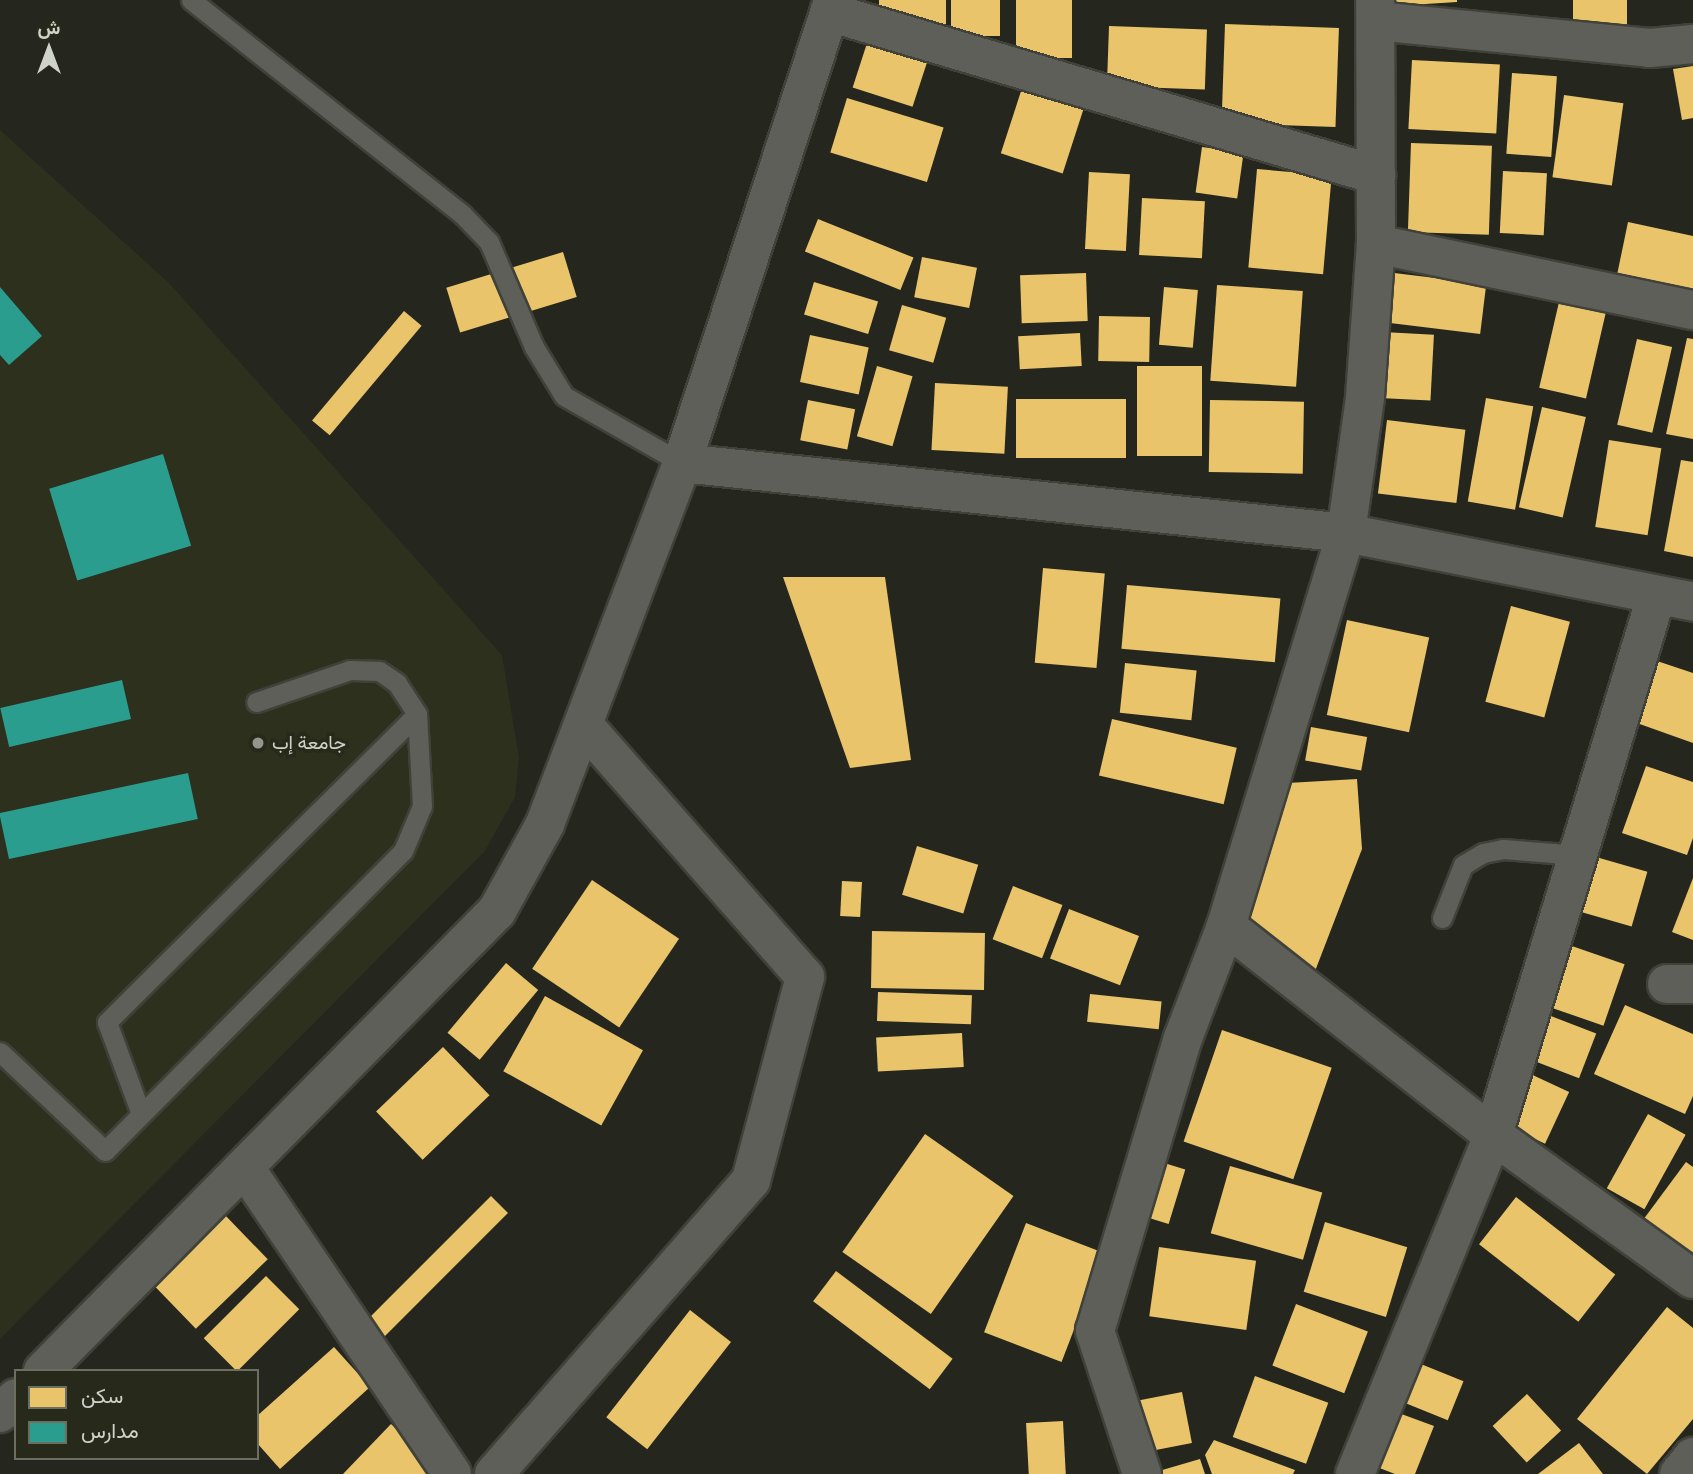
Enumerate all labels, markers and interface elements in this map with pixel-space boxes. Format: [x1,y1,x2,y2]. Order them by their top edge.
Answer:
north arrow [14,14,84,84]
text: ش [38,16,60,39]
place label: جامعة إب [272,732,346,754]
marker: جامعة إب [250,735,266,751]
legend [14,1369,259,1460]
text: سكن [81,1383,123,1409]
text: مدارس [81,1418,139,1444]

